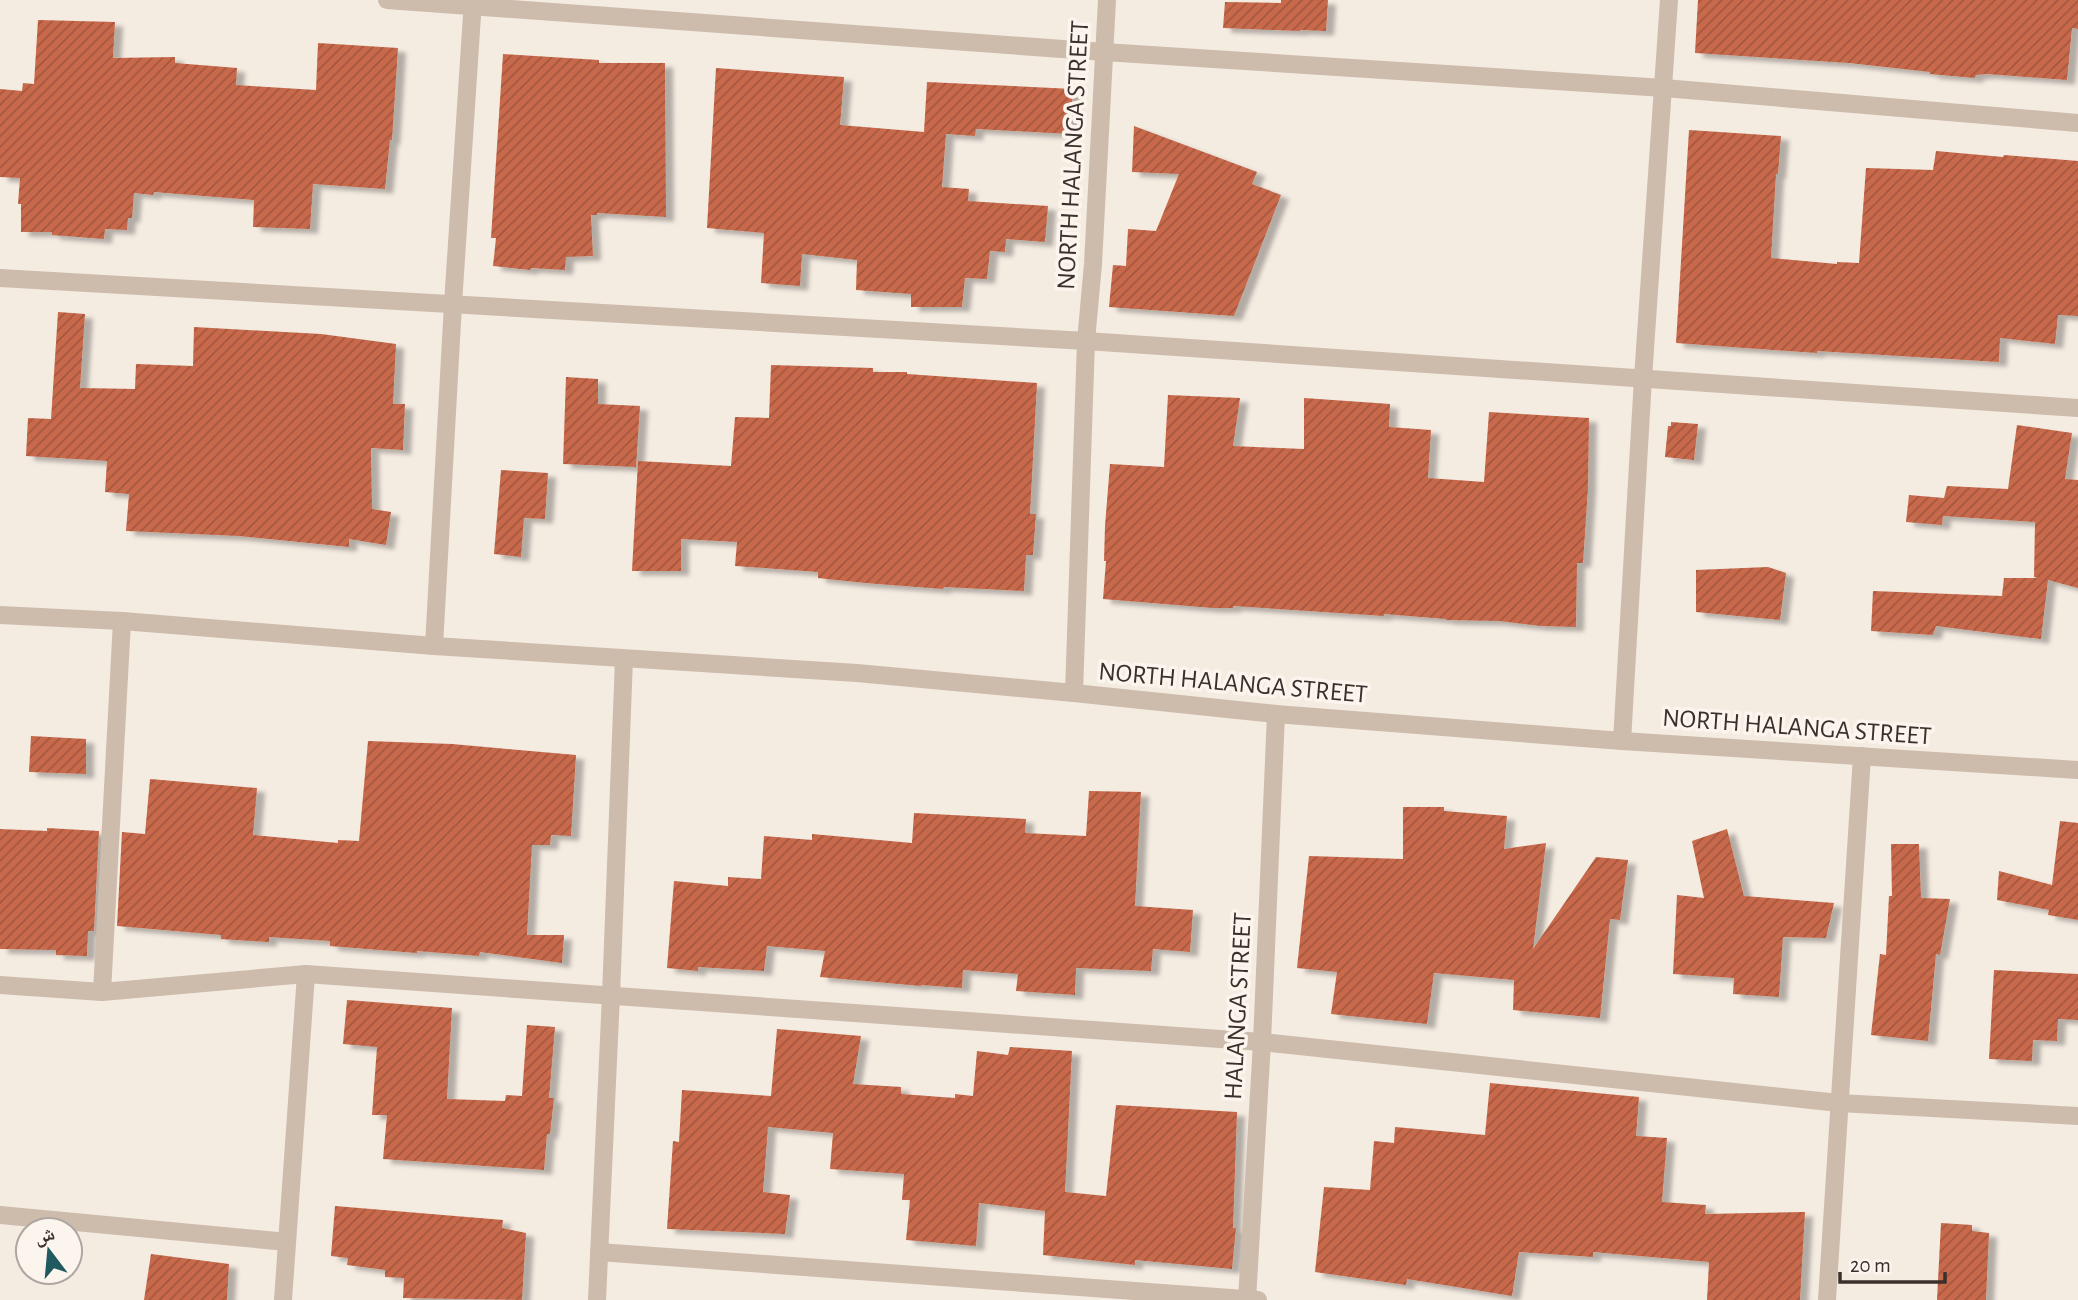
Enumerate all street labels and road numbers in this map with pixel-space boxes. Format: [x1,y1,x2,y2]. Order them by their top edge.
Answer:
street label: NORTH HALANGA STREET [1053,19,1093,290]
street label: NORTH HALANGA STREET [1097,658,1369,708]
street label: NORTH HALANGA STREET [1661,705,1933,749]
street label: HALANGA STREET [1220,911,1256,1100]

